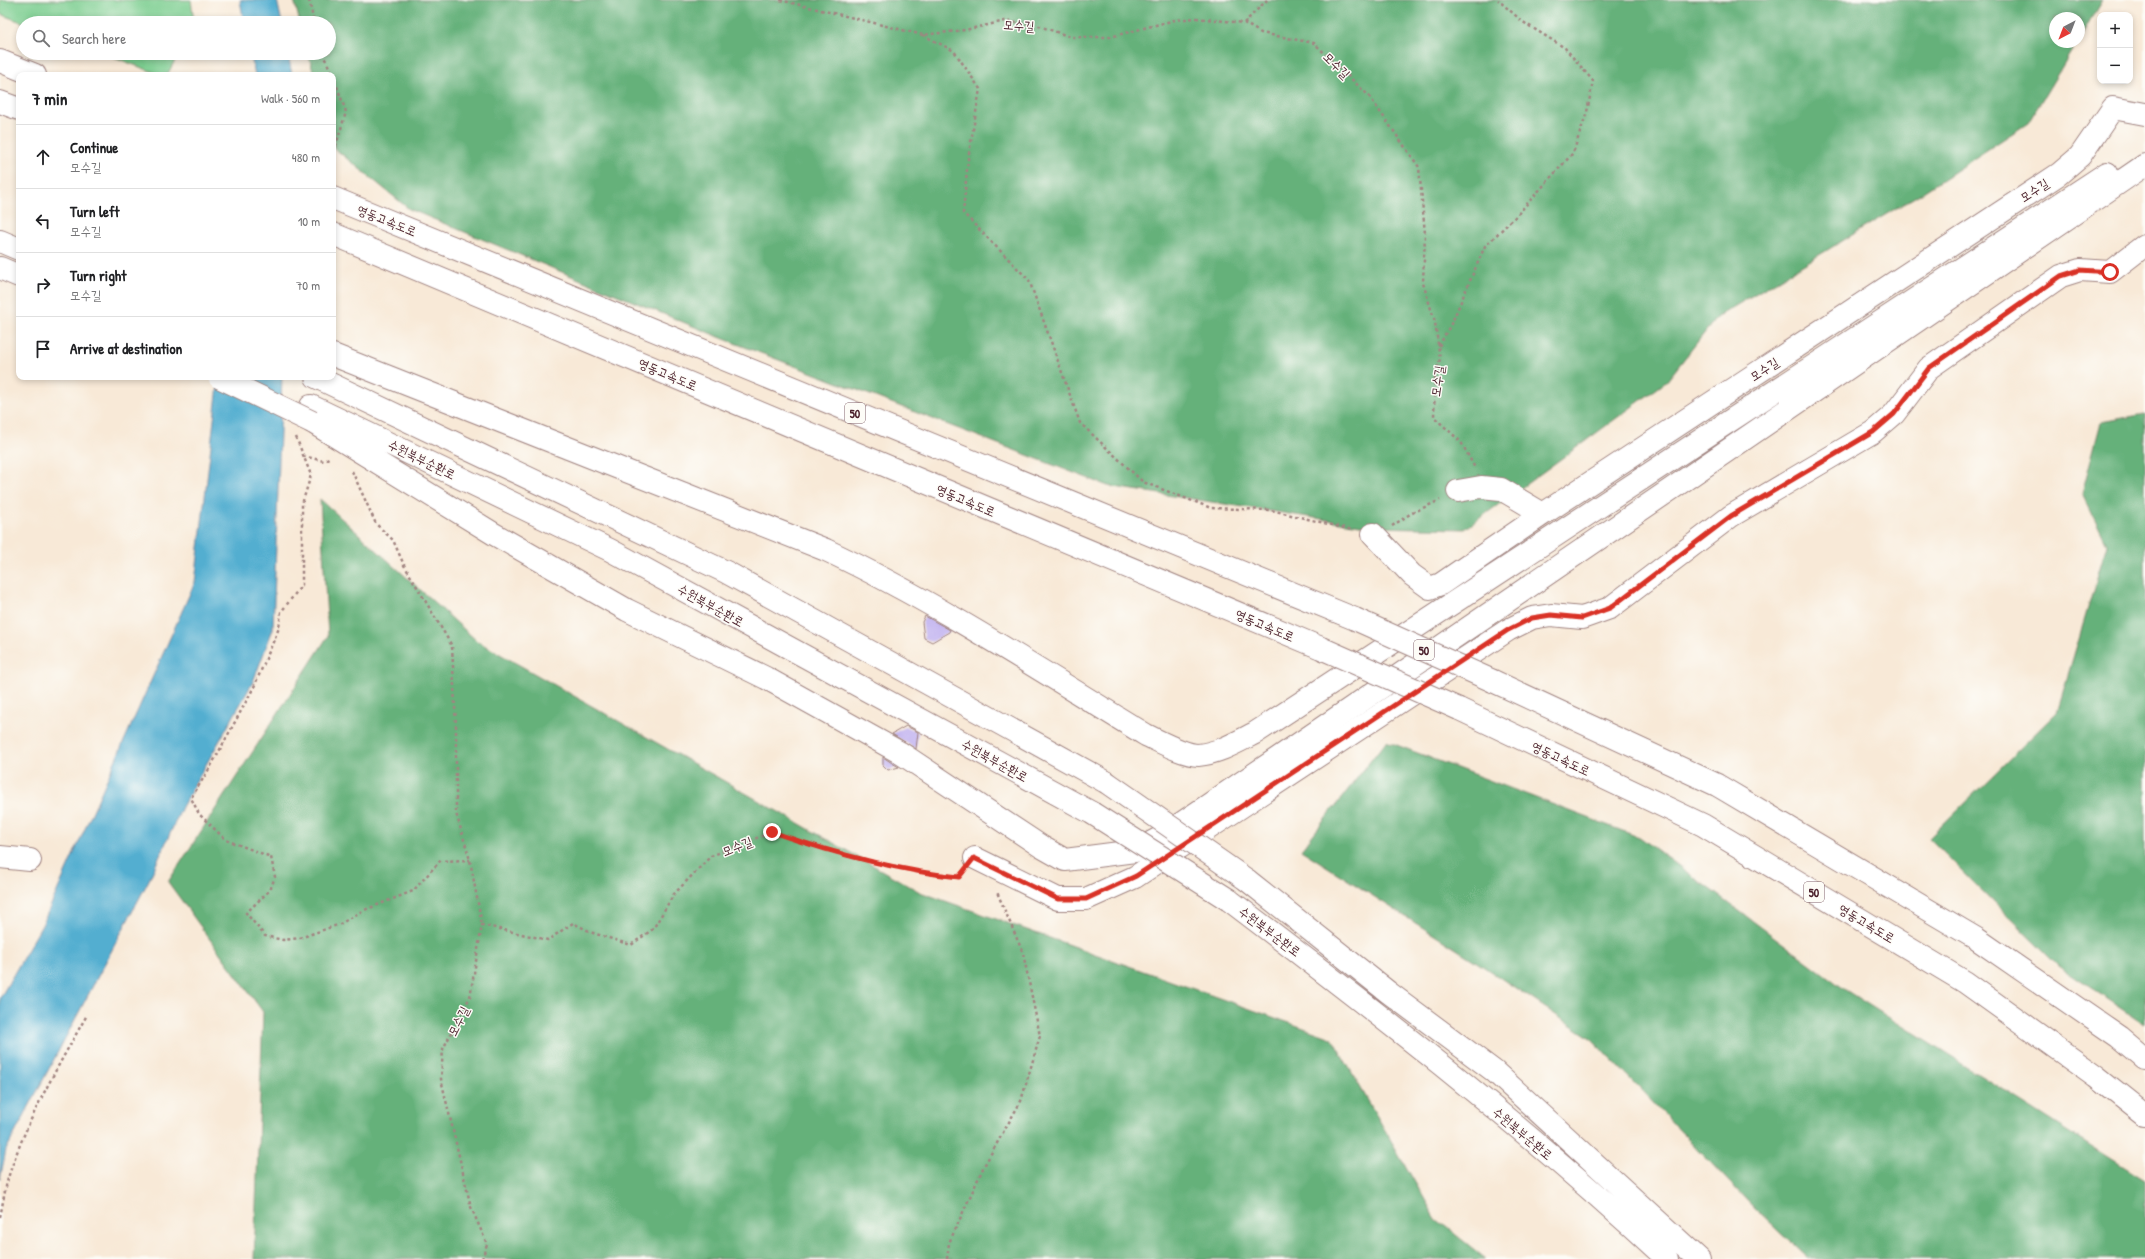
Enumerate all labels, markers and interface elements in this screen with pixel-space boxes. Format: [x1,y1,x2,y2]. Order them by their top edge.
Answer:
north arrow [2049,12,2085,48]
map controls [2097,12,2133,84]
button: + [2097,12,2133,48]
street label: 모수길 [1003,15,1035,35]
search box [16,16,336,60]
icon: search [30,27,52,49]
text: Search here [62,28,126,49]
street label: 모수길 [1320,48,1354,82]
button: − [2097,48,2133,84]
text: 7 min [32,87,67,110]
text: Walk · 560 m [261,89,320,107]
text: Continue [70,137,118,158]
icon: ahead [32,146,54,168]
text: 480 m [292,148,320,166]
text: 모수길 [70,158,101,176]
street label: 모수길 [2016,174,2052,206]
street label: 영동고속도로 [355,200,419,240]
text: Turn left [70,201,120,222]
icon: left [32,210,54,232]
text: 10 m [298,212,320,230]
text: 모수길 [70,222,101,240]
route start [2101,263,2119,281]
text: Turn right [70,265,126,286]
icon: right [32,274,54,296]
text: 70 m [296,276,320,294]
text: 모수길 [70,286,101,304]
icon: arrive [32,338,54,360]
text: Arrive at destination [70,338,182,359]
street label: 영동고속도로 [636,353,700,395]
street label: 모수길 [1746,353,1782,385]
street label: 모수길 [1426,364,1448,398]
road number: 50 [845,403,865,423]
street label: 수원북부순환로 [385,435,459,483]
street label: 영동고속도로 [934,479,998,521]
street label: 수원북부순환로 [675,579,747,631]
street label: 영동고속도로 [1233,604,1297,646]
road number: 50 [1414,640,1434,660]
street label: 수원북부순환로 [959,734,1031,786]
street label: 영동고속도로 [1529,737,1593,779]
route end [763,823,781,841]
street label: 모수길 [719,832,755,860]
road number: 50 [1804,882,1824,902]
street label: 영동고속도로 [1835,899,1899,947]
street label: 수원북부순환로 [1235,902,1305,960]
street label: 모수길 [443,1003,473,1039]
street label: 수원북부순환로 [1489,1103,1557,1163]

